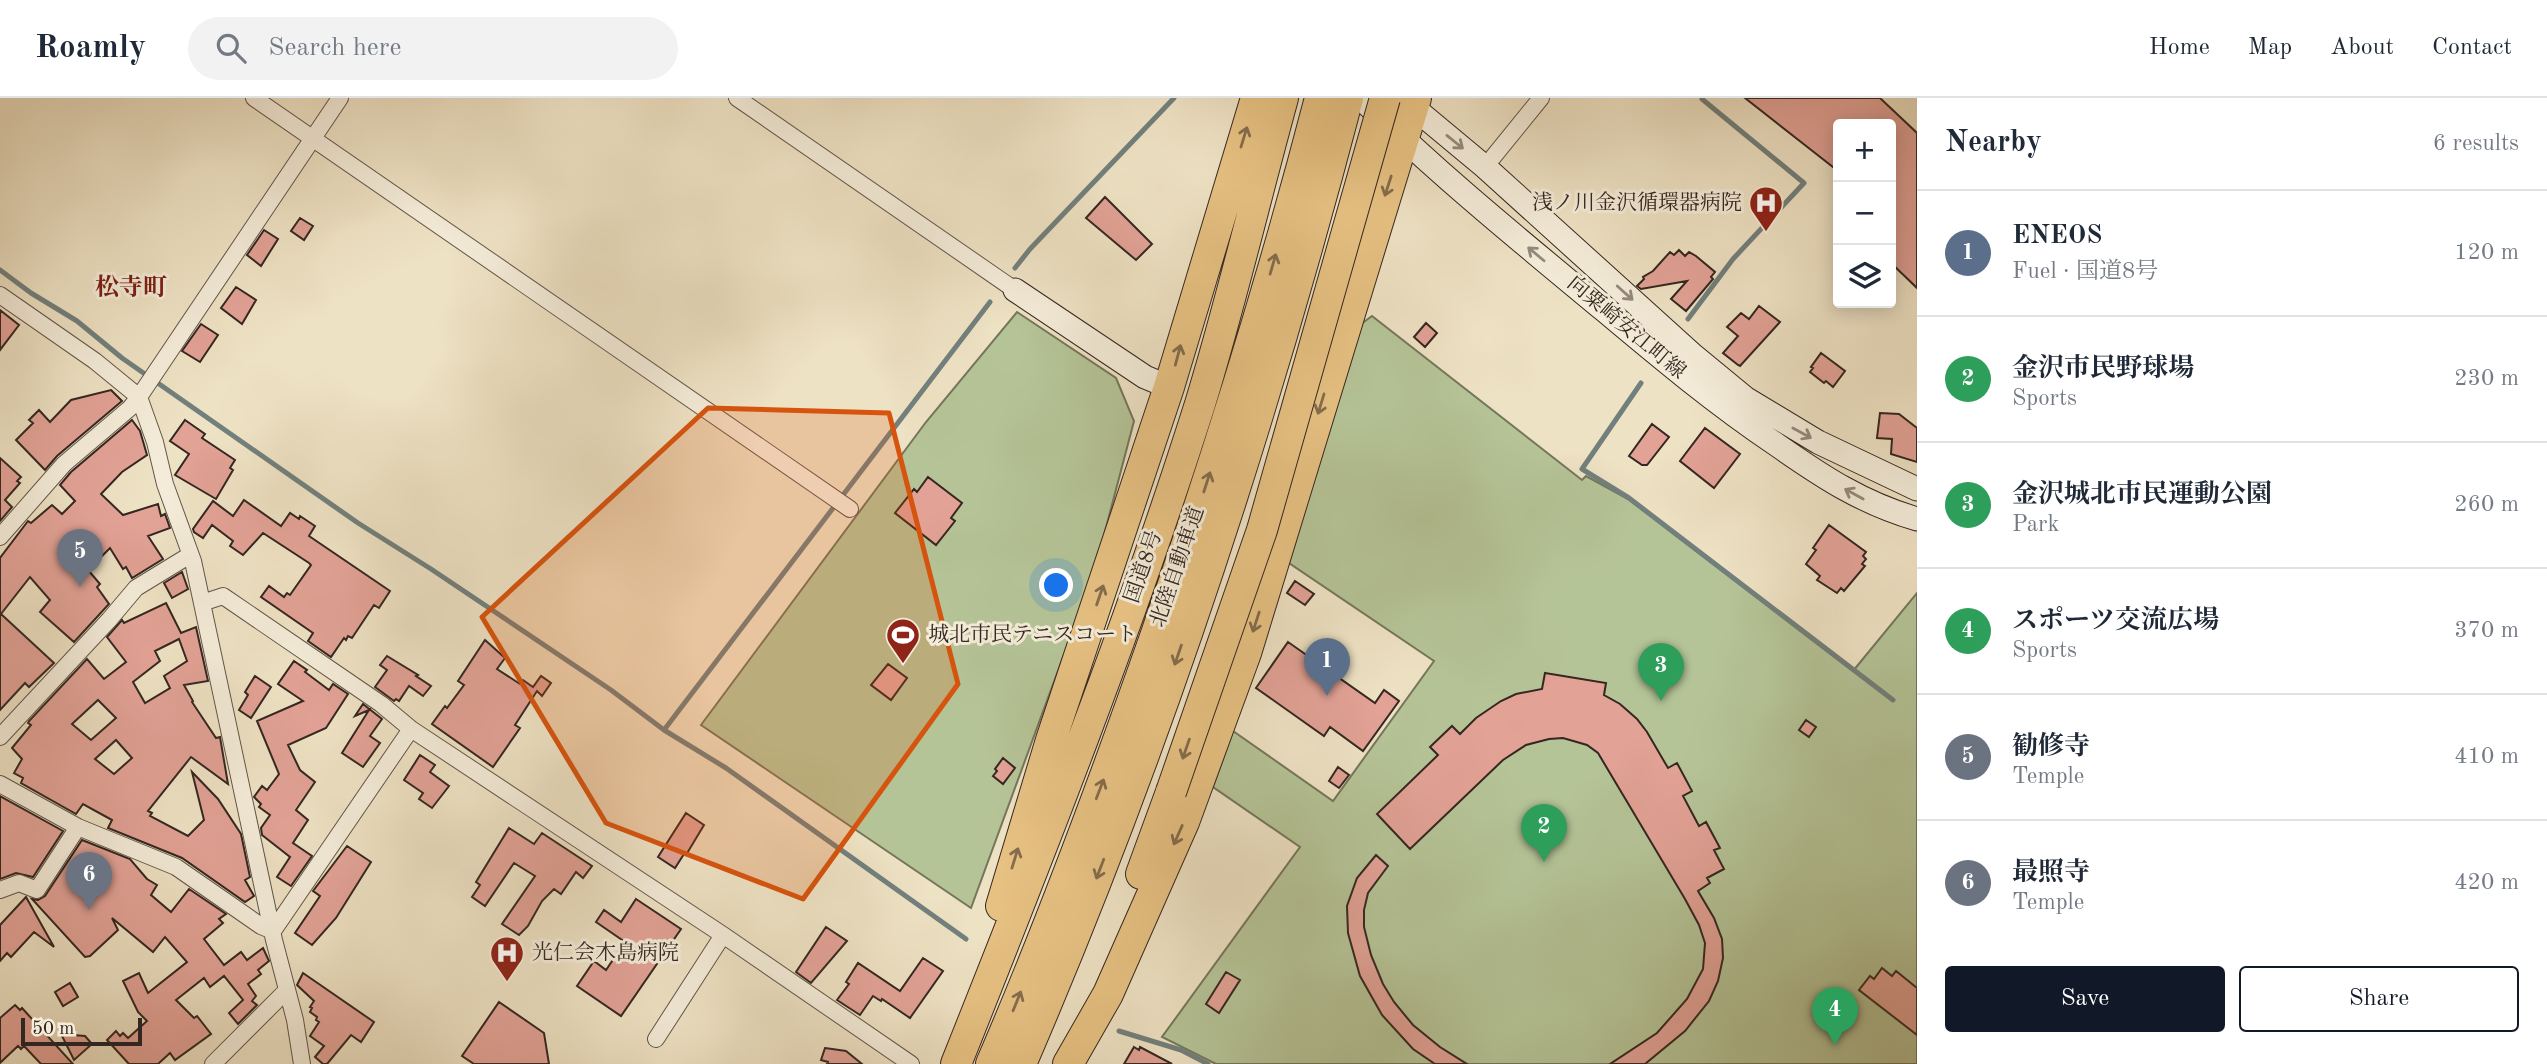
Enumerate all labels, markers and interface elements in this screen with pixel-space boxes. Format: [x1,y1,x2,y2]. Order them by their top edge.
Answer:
search box [188,17,678,80]
icon: search [212,29,250,67]
text: Roamly [35,32,146,65]
text: Search here [268,35,401,61]
text: Home [2149,36,2210,60]
text: Map [2248,36,2292,60]
text: About [2330,36,2394,60]
text: Contact [2432,36,2512,60]
map controls [1833,119,1896,308]
button: + [1833,119,1896,182]
one-way arrow [1239,127,1251,149]
text: Nearby [1945,128,2042,158]
text: 6 results [2433,132,2519,155]
one-way arrow [1445,134,1463,149]
one-way arrow [1380,175,1393,197]
button: − [1833,182,1896,245]
hospital icon: 浅ノ川金沢循環器病院 [1747,184,1785,233]
place label: 浅ノ川金沢循環器病院 [1532,191,1742,214]
text: ENEOS [2012,223,2102,249]
text: 1 [1961,241,1975,264]
text: 120 m [2454,241,2519,264]
button: layers [1833,245,1896,308]
one-way arrow [1527,246,1545,262]
one-way arrow [1268,253,1281,275]
text: Fuel · 国道8号 [2012,260,2158,283]
street label: 向粟崎安江町線 [1563,271,1690,383]
district label: 松寺町 [95,274,167,301]
one-way arrow [1615,285,1633,301]
one-way arrow [1172,344,1185,367]
text: 金沢市民野球場 [2012,356,2194,382]
text: 2 [1961,367,1975,390]
text: 230 m [2454,367,2519,390]
text: Sports [2012,387,2077,410]
one-way arrow [1313,392,1326,414]
one-way arrow [1792,426,1812,440]
one-way arrow [1202,471,1214,493]
text: 金沢城北市民運動公園 [2012,482,2272,508]
one-way arrow [1844,487,1864,501]
text: 3 [1961,493,1975,516]
text: 260 m [2454,493,2519,516]
street label: 北陸自動車道 [1146,503,1208,630]
text: Park [2012,513,2059,536]
street label: 国道8号 [1120,527,1166,606]
pin: 5 [57,529,103,587]
your location [1039,568,1073,602]
one-way arrow [1095,584,1107,606]
text: スポーツ交流広場 [2012,608,2219,634]
one-way arrow [1248,610,1261,632]
sports icon: 城北市民テニスコート [884,616,922,665]
text: 4 [1961,619,1975,642]
text: 370 m [2454,619,2519,642]
place label: 城北市民テニスコート [928,623,1137,646]
pin: 1 [1304,638,1350,696]
text: Sports [2012,639,2077,662]
pin: 3 [1638,643,1684,701]
one-way arrow [1171,644,1184,666]
text: 勧修寺 [2012,734,2090,760]
one-way arrow [1179,737,1191,759]
text: 5 [1961,745,1975,768]
text: 410 m [2454,745,2519,768]
text: Temple [2012,765,2084,788]
one-way arrow [1095,779,1107,801]
pin: 2 [1521,804,1567,862]
one-way arrow [1171,824,1184,846]
one-way arrow [1010,847,1023,869]
pin: 6 [66,852,112,910]
one-way arrow [1093,857,1105,879]
text: 最照寺 [2012,860,2090,886]
text: 6 [1961,871,1975,894]
text: 420 m [2454,871,2519,894]
text: Temple [2012,891,2084,914]
hospital icon: 光仁会木島病院 [488,934,526,983]
place label: 光仁会木島病院 [532,941,679,964]
button: Save [1945,966,2225,1032]
button: Share [2239,966,2519,1032]
pin: 4 [1812,987,1858,1045]
one-way arrow [1011,991,1024,1012]
scale bar [21,1015,142,1047]
text: 50 m [32,1020,74,1039]

